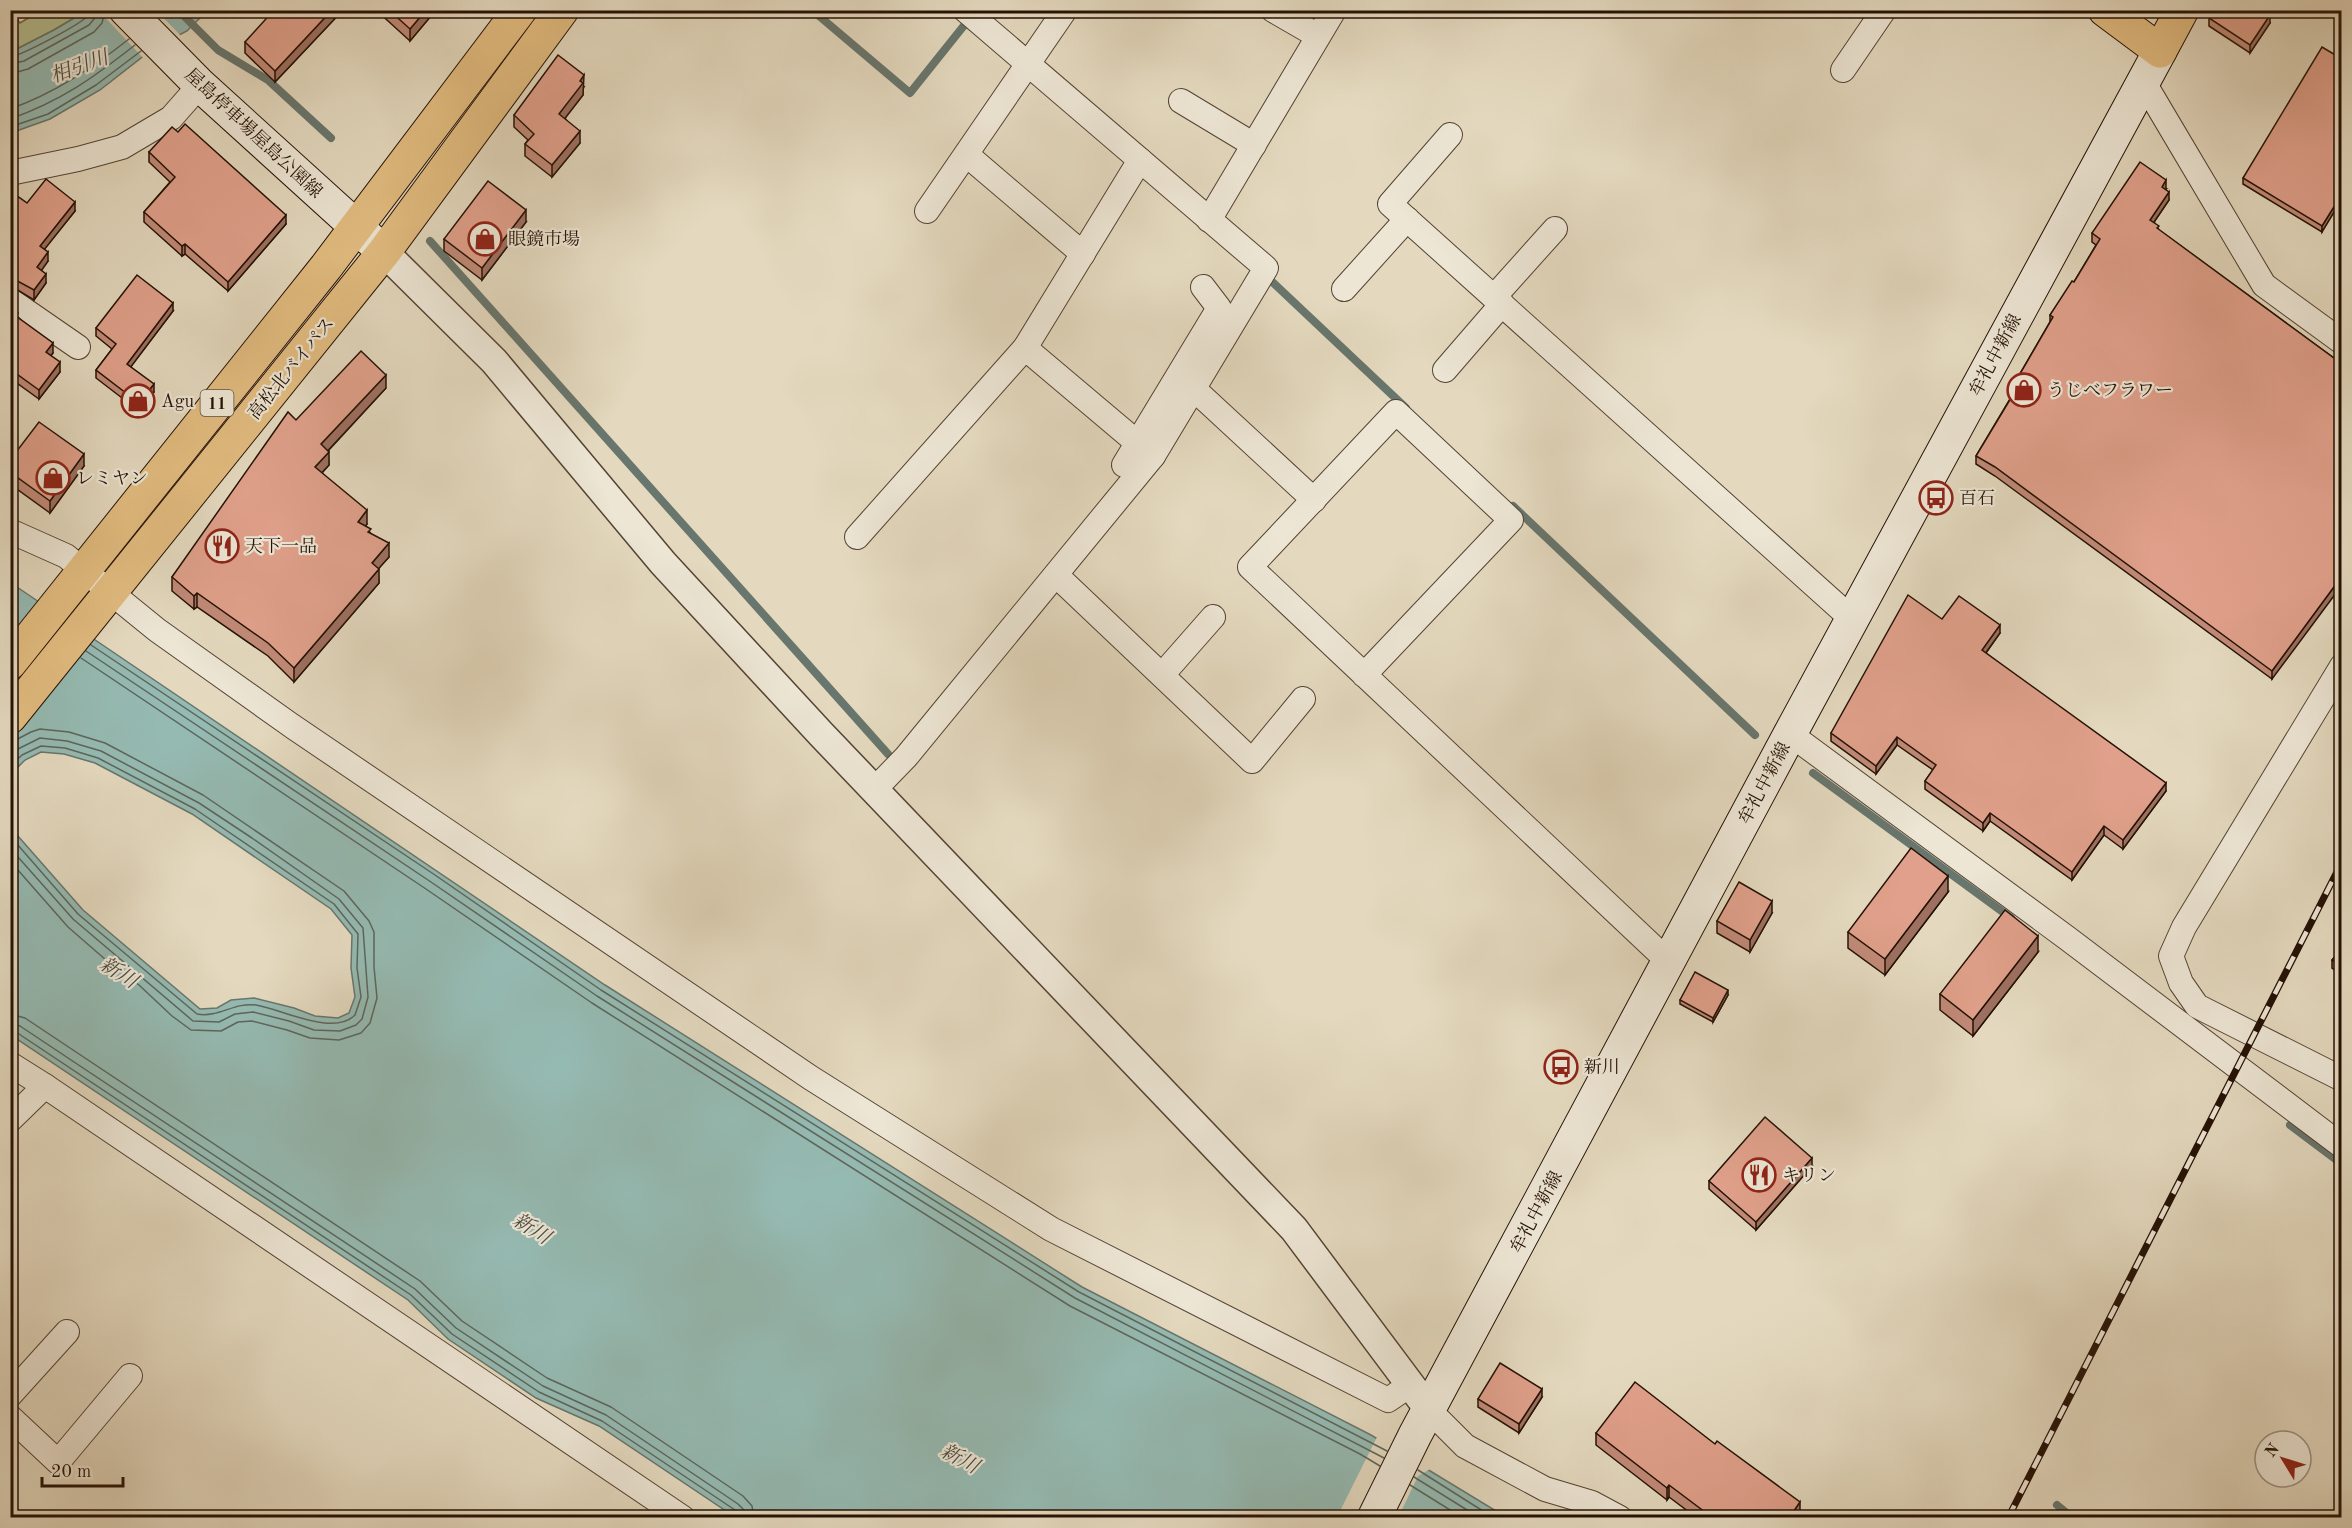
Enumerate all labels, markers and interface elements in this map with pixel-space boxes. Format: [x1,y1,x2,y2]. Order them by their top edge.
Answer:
water label: 相引川 [47,46,113,88]
street label: 屋島停車場屋島公園線 [181,64,327,202]
shop icon: 眼鏡市場 [467,221,503,257]
place label: 眼鏡市場 [508,229,580,249]
street label: 牟礼中新線 [1965,311,2025,399]
street label: 高松北バイパス [244,313,338,423]
shop icon: うじべフラワー [2006,372,2042,408]
place label: うじべフラワー [2047,381,2173,400]
shop icon: Agu [120,383,156,419]
road number: 11 [200,390,234,416]
place label: Agu [161,393,194,411]
shop icon: レミヤン [35,460,71,496]
place label: レミヤン [76,470,148,488]
bus stop icon: 百石 [1918,480,1954,516]
place label: 百石 [1959,489,1995,508]
restaurant icon: 天下一品 [204,528,240,564]
place label: 天下一品 [245,537,317,556]
street label: 牟礼中新線 [1734,739,1794,827]
water label: 新川 [96,953,143,994]
bus stop icon: 新川 [1543,1049,1579,1085]
place label: 新川 [1584,1057,1620,1077]
restaurant icon: キリン [1741,1157,1777,1193]
place label: キリン [1782,1167,1836,1185]
street label: 牟礼中新線 [1506,1168,1566,1256]
water label: 新川 [509,1209,556,1250]
north arrow [2253,1429,2313,1489]
water label: 新川 [937,1440,984,1479]
text: N [2263,1441,2283,1461]
scale bar [42,1450,123,1488]
text: 20 m [51,1463,91,1481]

